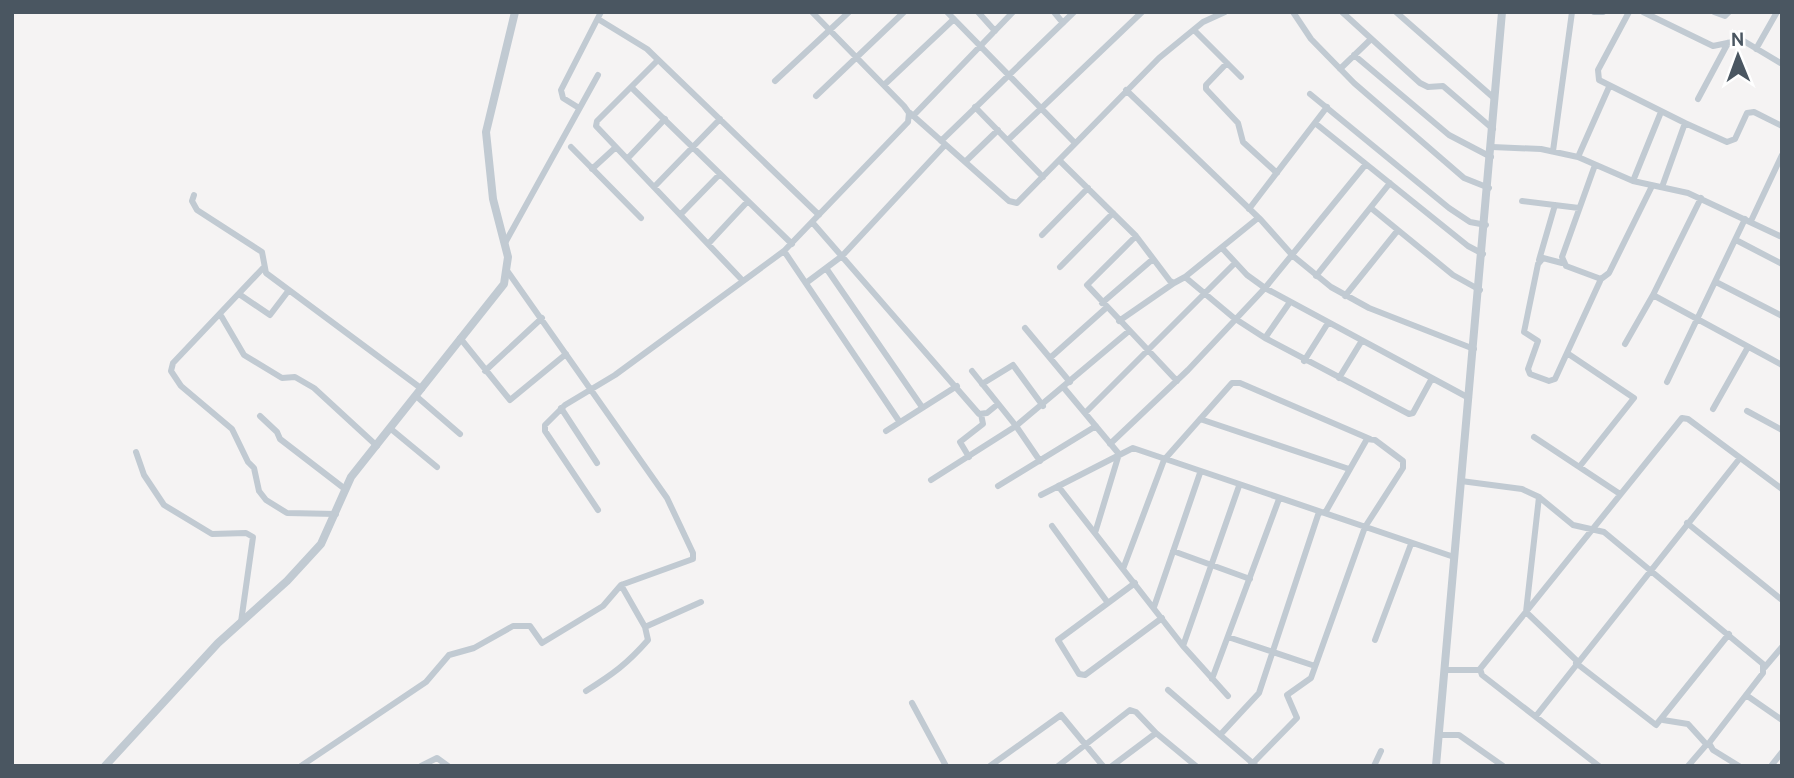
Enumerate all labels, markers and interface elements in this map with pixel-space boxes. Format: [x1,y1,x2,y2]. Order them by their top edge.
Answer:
north arrow [1703,21,1773,91]
text: N [1731,28,1745,51]

